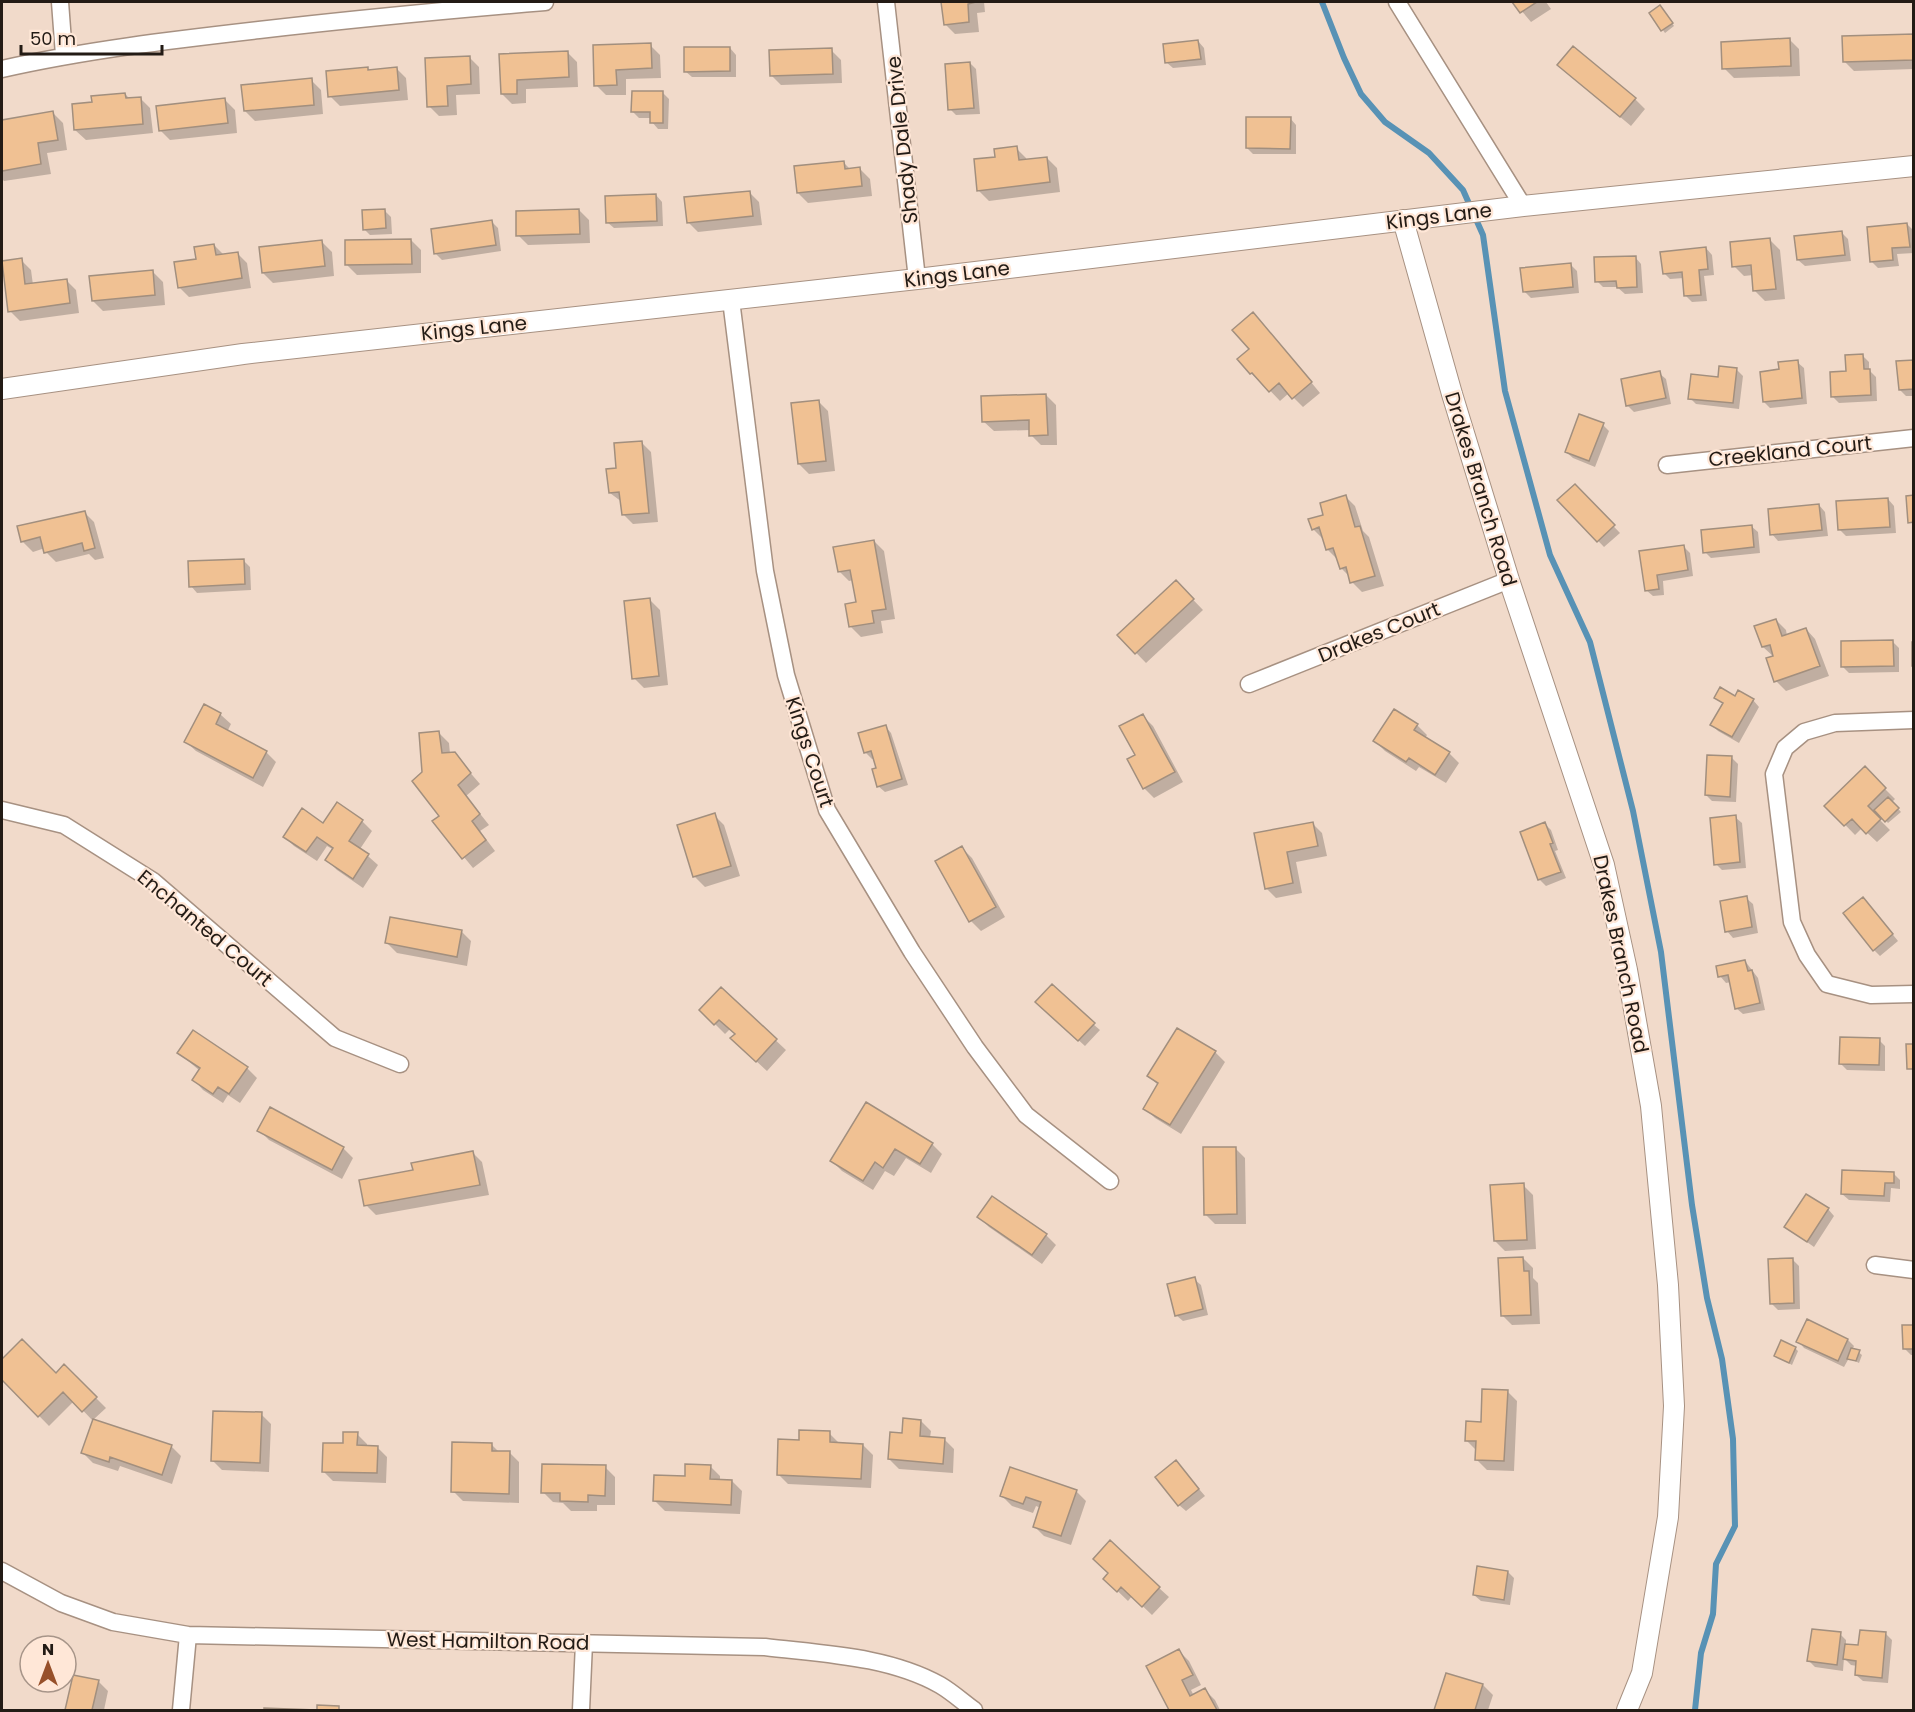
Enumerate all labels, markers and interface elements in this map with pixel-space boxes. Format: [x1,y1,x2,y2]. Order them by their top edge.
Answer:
scale bar [21,18,162,56]
text: 50 m [30,26,76,51]
street label: Shady Dale Drive [879,55,925,225]
street label: Kings Lane [1385,196,1493,236]
street label: Kings Lane [903,254,1011,294]
street label: Kings Lane [420,309,528,347]
street label: Drakes Branch Road [1438,388,1524,590]
street label: Creekland Court [1707,429,1873,473]
street label: Drakes Court [1314,595,1444,669]
street label: Kings Court [779,693,841,811]
street label: Drakes Branch Road [1586,852,1656,1056]
street label: Enchanted Court [131,863,279,993]
street label: West Hamilton Road [386,1625,590,1657]
north arrow [18,1634,78,1694]
text: N [42,1638,54,1661]

